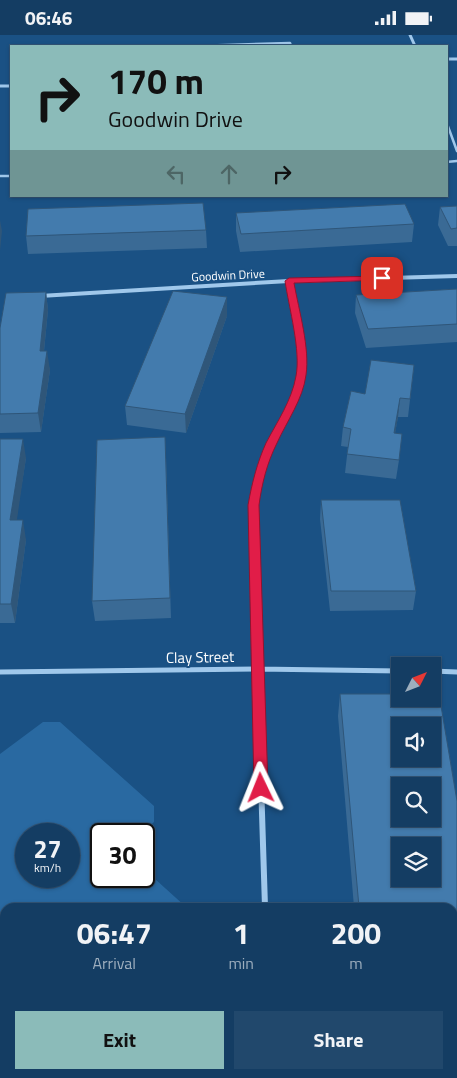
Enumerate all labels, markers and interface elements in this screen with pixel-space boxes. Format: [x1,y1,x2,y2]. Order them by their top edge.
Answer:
text: 06:46 [25,3,72,32]
text: 170 m [108,54,204,108]
icon: right [25,65,90,130]
text: Goodwin Drive [108,102,243,136]
icon: left [162,160,190,188]
icon: ahead [215,160,243,188]
icon: right [268,160,296,188]
pin [361,257,403,299]
street label: Goodwin Drive [191,264,265,286]
icon: arrive [368,264,396,292]
street label: Clay Street [166,645,235,669]
north arrow [391,657,441,707]
map controls [391,657,441,887]
button: sound [391,717,441,767]
position arrow [234,761,286,813]
button: search [391,777,441,827]
speed limit sign: 30 [90,823,155,888]
text: 27 [33,830,62,868]
button: layers [391,837,441,887]
text: km/h [34,858,61,877]
text: 06:47 [77,910,152,956]
text: 1 [233,910,250,956]
text: 200 [331,910,381,956]
text: Arrival [93,951,136,975]
text: min [228,951,254,975]
text: m [349,951,363,975]
button: Exit [15,1011,224,1069]
button: Share [234,1011,443,1069]

